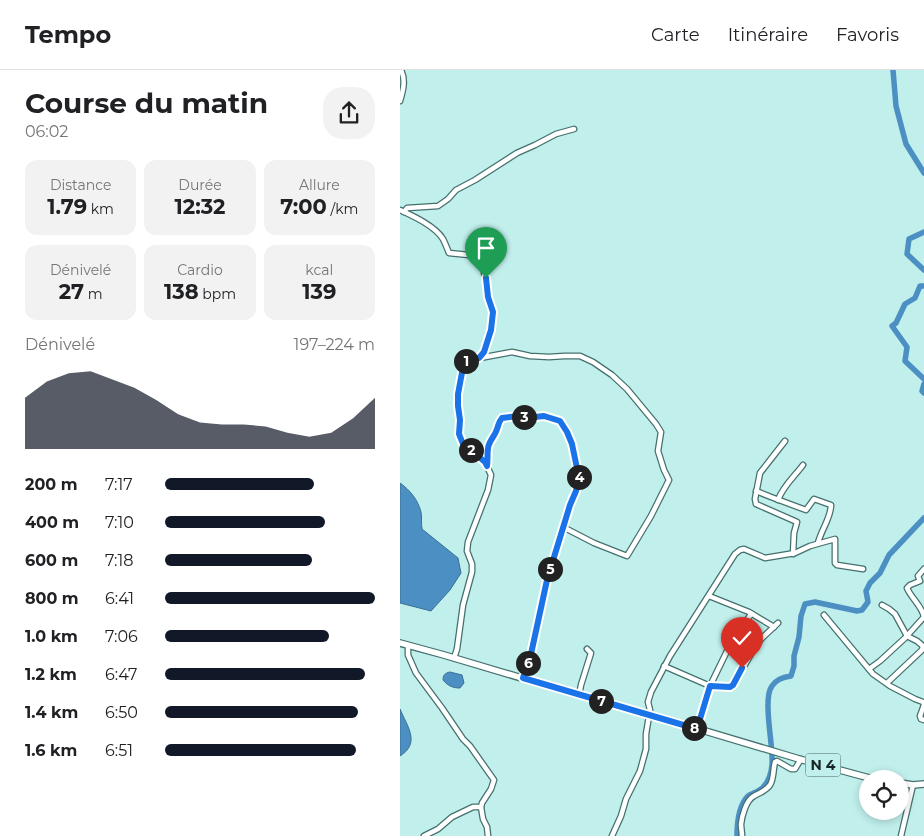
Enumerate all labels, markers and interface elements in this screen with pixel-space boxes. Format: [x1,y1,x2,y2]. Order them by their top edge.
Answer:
text: Tempo [25,20,111,49]
text: Carte [651,24,700,46]
text: Itinéraire [728,24,808,46]
text: Favoris [836,24,899,46]
text: Course du matin [25,86,268,120]
button: share [323,87,375,139]
text: 06:02 [25,122,68,141]
text: Distance [50,176,111,194]
text: Durée [178,176,222,194]
text: Allure [299,176,340,194]
text: 1.79 [47,194,87,219]
text: 12:32 [175,194,225,219]
text: 7:00 [280,194,327,219]
text: km [87,200,114,218]
text: /km [327,200,358,218]
pin [465,227,507,278]
icon: arrive [472,234,500,262]
text: Dénivelé [50,261,111,279]
text: Cardio [177,261,223,279]
text: kcal [305,261,333,279]
text: 27 [59,279,84,304]
text: 138 [164,279,199,304]
text: 139 [302,279,336,304]
text: m [84,285,103,303]
text: bpm [199,285,236,303]
text: Dénivelé [25,335,95,354]
text: 197–224 m [294,335,375,354]
pin: 1 [454,348,478,374]
text: 1 [464,352,469,370]
pin: 3 [512,404,536,430]
text: 3 [520,408,529,426]
pin: 2 [458,438,484,462]
text: 2 [467,441,476,459]
pin: 4 [566,464,592,490]
text: 4 [575,468,584,486]
text: 200 m [25,475,77,494]
text: 7:17 [105,475,133,494]
text: 400 m [25,513,79,532]
text: 7:10 [105,513,134,532]
text: 600 m [25,551,78,570]
text: 7:18 [105,551,133,570]
pin: 5 [538,556,562,582]
text: 5 [546,560,555,578]
text: 800 m [25,589,79,608]
text: 6:41 [105,589,134,608]
pin [721,617,763,668]
icon: check [728,624,756,652]
text: 1.0 km [25,627,78,646]
text: 7:06 [105,627,138,646]
pin: 6 [516,650,540,676]
text: 6 [524,654,533,672]
text: 1.2 km [25,665,77,684]
text: 6:47 [105,665,137,684]
pin: 7 [588,688,614,714]
text: 7 [597,692,606,710]
text: 1.4 km [25,703,78,722]
text: 6:50 [105,703,138,722]
pin: 8 [682,716,706,740]
text: 8 [690,719,699,737]
text: 1.6 km [25,741,77,760]
text: 6:51 [105,741,133,760]
road number: N 4 [806,754,840,776]
map controls [859,770,909,820]
button: locate [859,770,909,820]

